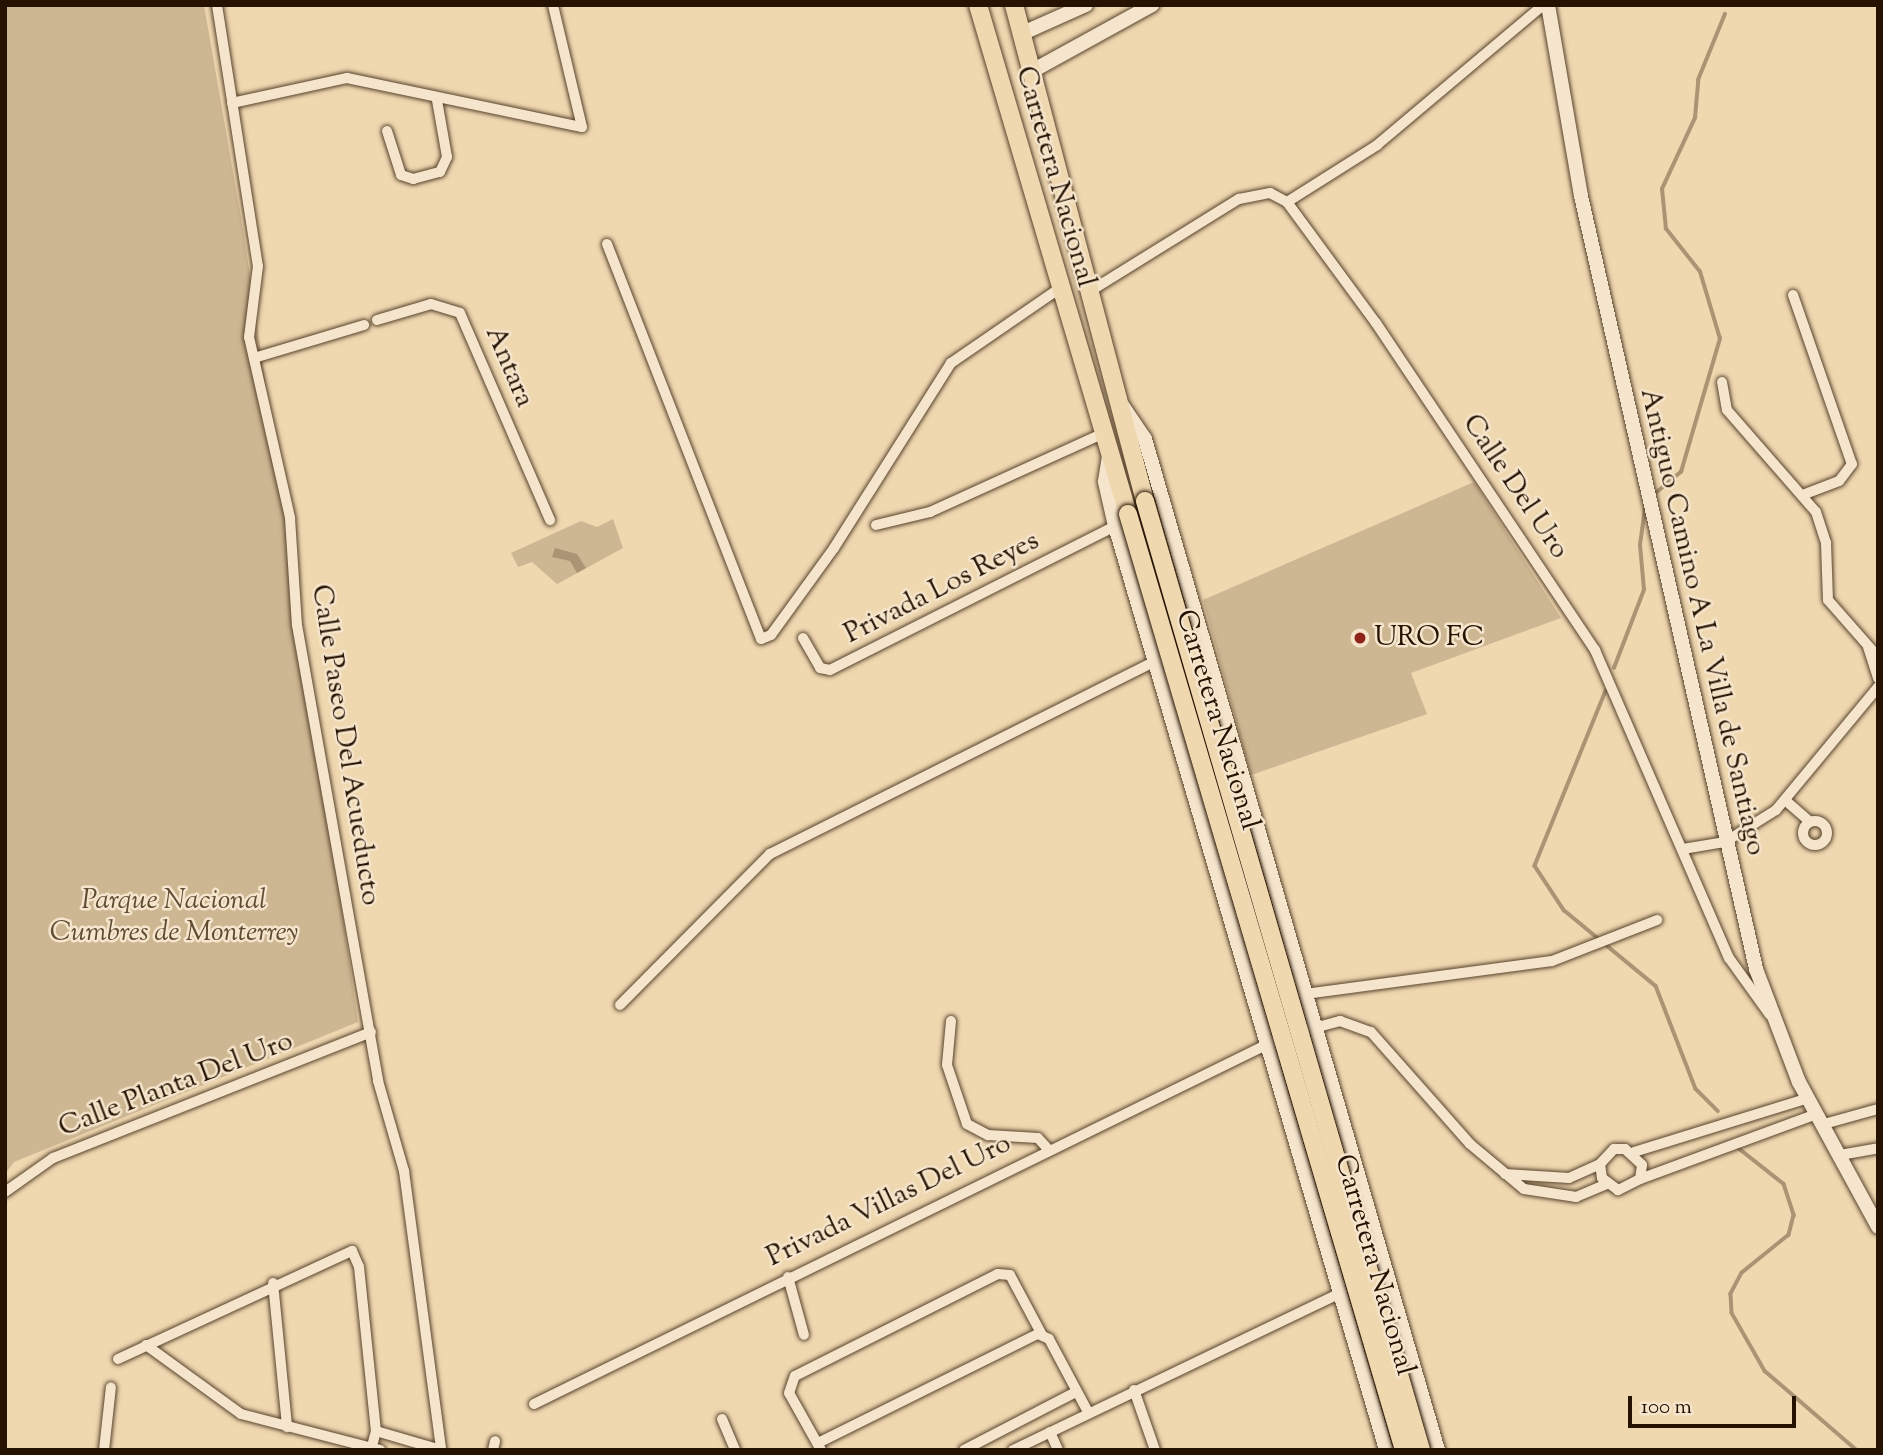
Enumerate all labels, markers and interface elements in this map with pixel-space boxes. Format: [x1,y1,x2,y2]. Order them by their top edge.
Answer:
street label: Carretera Nacional [1007,63,1103,291]
street label: Antara [477,322,541,412]
street label: Antiguo Camino A La Villa de Santiago [1632,385,1772,859]
street label: Calle Del Uro [1454,408,1576,566]
street label: Privada Los Reyes [839,524,1045,652]
street label: Calle Paseo Del Acueducto [303,582,387,908]
street label: Carretera Nacional [1168,606,1266,834]
place label: URO FC [1374,621,1484,655]
marker: URO FC [1352,630,1368,646]
park label: Parque Nacional Cumbres de Monterrey [50,884,298,950]
street label: Calle Planta Del Uro [54,1025,298,1145]
street label: Privada Villas Del Uro [761,1127,1017,1275]
street label: Carretera Nacional [1326,1151,1422,1379]
scale bar [1631,1382,1799,1426]
text: 100 m [1641,1393,1692,1423]

